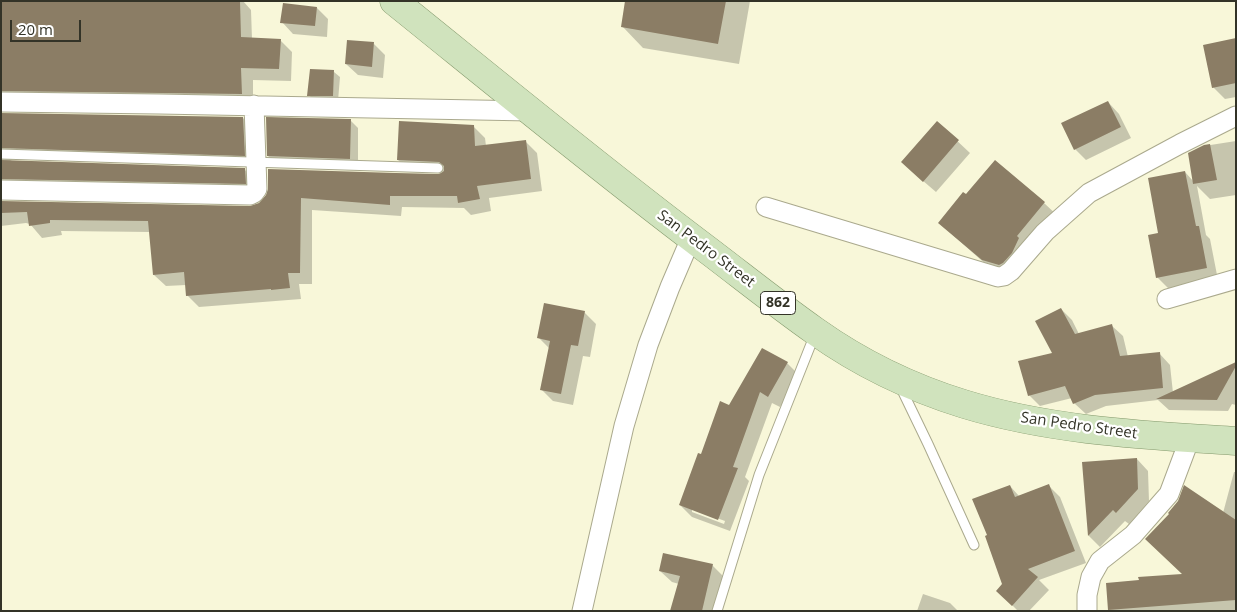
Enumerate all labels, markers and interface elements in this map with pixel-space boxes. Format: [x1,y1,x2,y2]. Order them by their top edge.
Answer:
scale bar [12,10,84,42]
text: 20 m [18,19,53,39]
street label: San Pedro Street [654,207,758,291]
road number: 862 [760,292,796,314]
street label: San Pedro Street [1020,409,1138,443]

